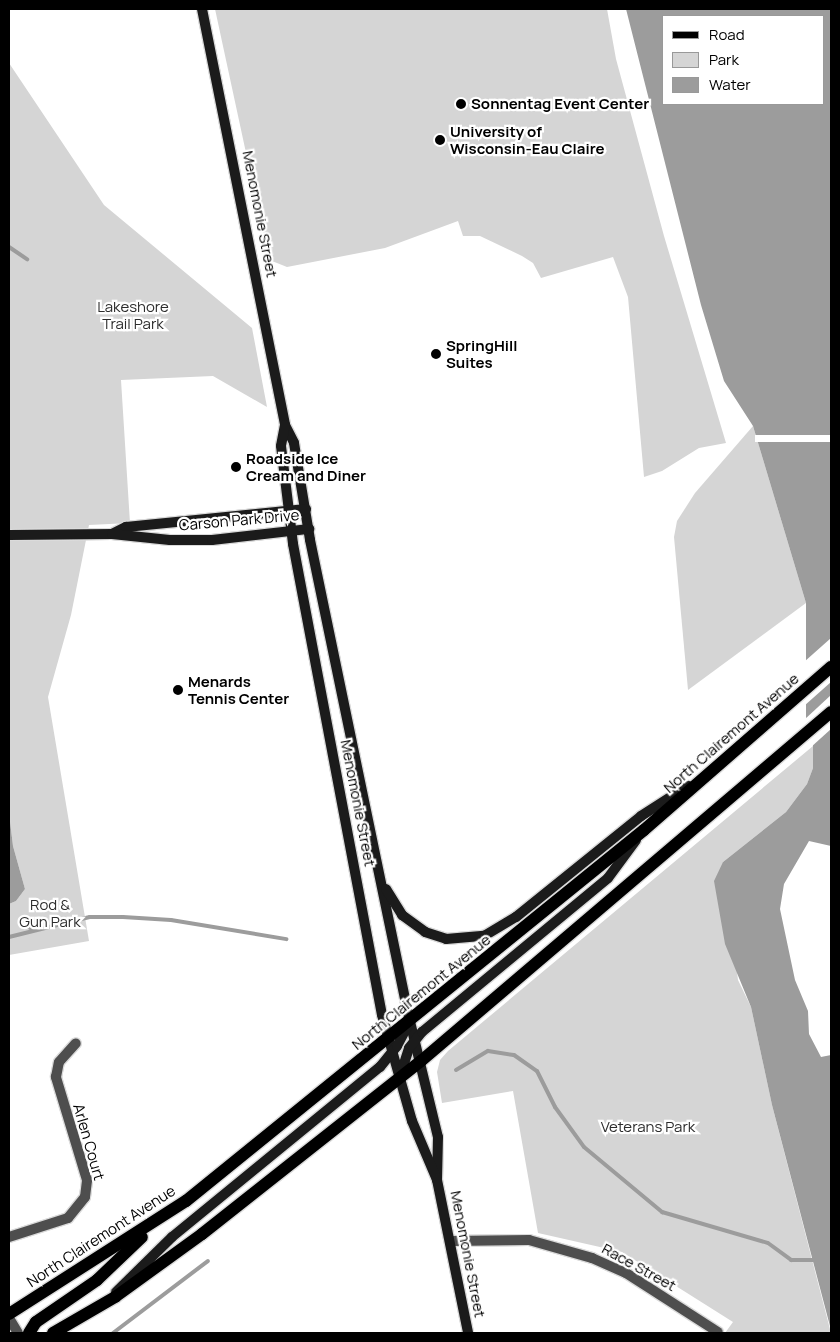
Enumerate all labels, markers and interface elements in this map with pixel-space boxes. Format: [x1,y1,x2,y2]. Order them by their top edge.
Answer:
legend [662,15,825,105]
text: Road [709,24,745,45]
text: Park [709,49,739,70]
text: Water [709,74,751,95]
place label: Sonnentag Event Center [471,95,649,113]
marker: Sonnentag Event Center [455,98,467,110]
place label: University of Wisconsin-Eau Claire [450,122,605,157]
marker: University of Wisconsin-Eau Claire [434,134,446,146]
street label: Menomonie Street [239,149,281,279]
park label: Lakeshore Trail Park [97,297,169,332]
place label: SpringHill Suites [446,336,517,371]
marker: SpringHill Suites [430,348,442,360]
place label: Roadside Ice Cream and Diner [246,449,366,484]
marker: Roadside Ice Cream and Diner [230,461,242,473]
street label: Carson Park Drive [178,506,300,534]
street label: North Clairemont Avenue [660,669,802,797]
place label: Menards Tennis Center [188,672,289,707]
marker: Menards Tennis Center [172,684,184,696]
street label: Menomonie Street [337,738,379,868]
park label: Rod & Gun Park [19,895,81,930]
street label: North Clairemont Avenue [348,931,494,1053]
street label: Arlen Court [69,1102,109,1182]
park label: Veterans Park [601,1118,695,1136]
street label: North Clairemont Avenue [23,1181,179,1291]
street label: Menomonie Street [447,1189,489,1319]
street label: Race Street [599,1239,679,1295]

